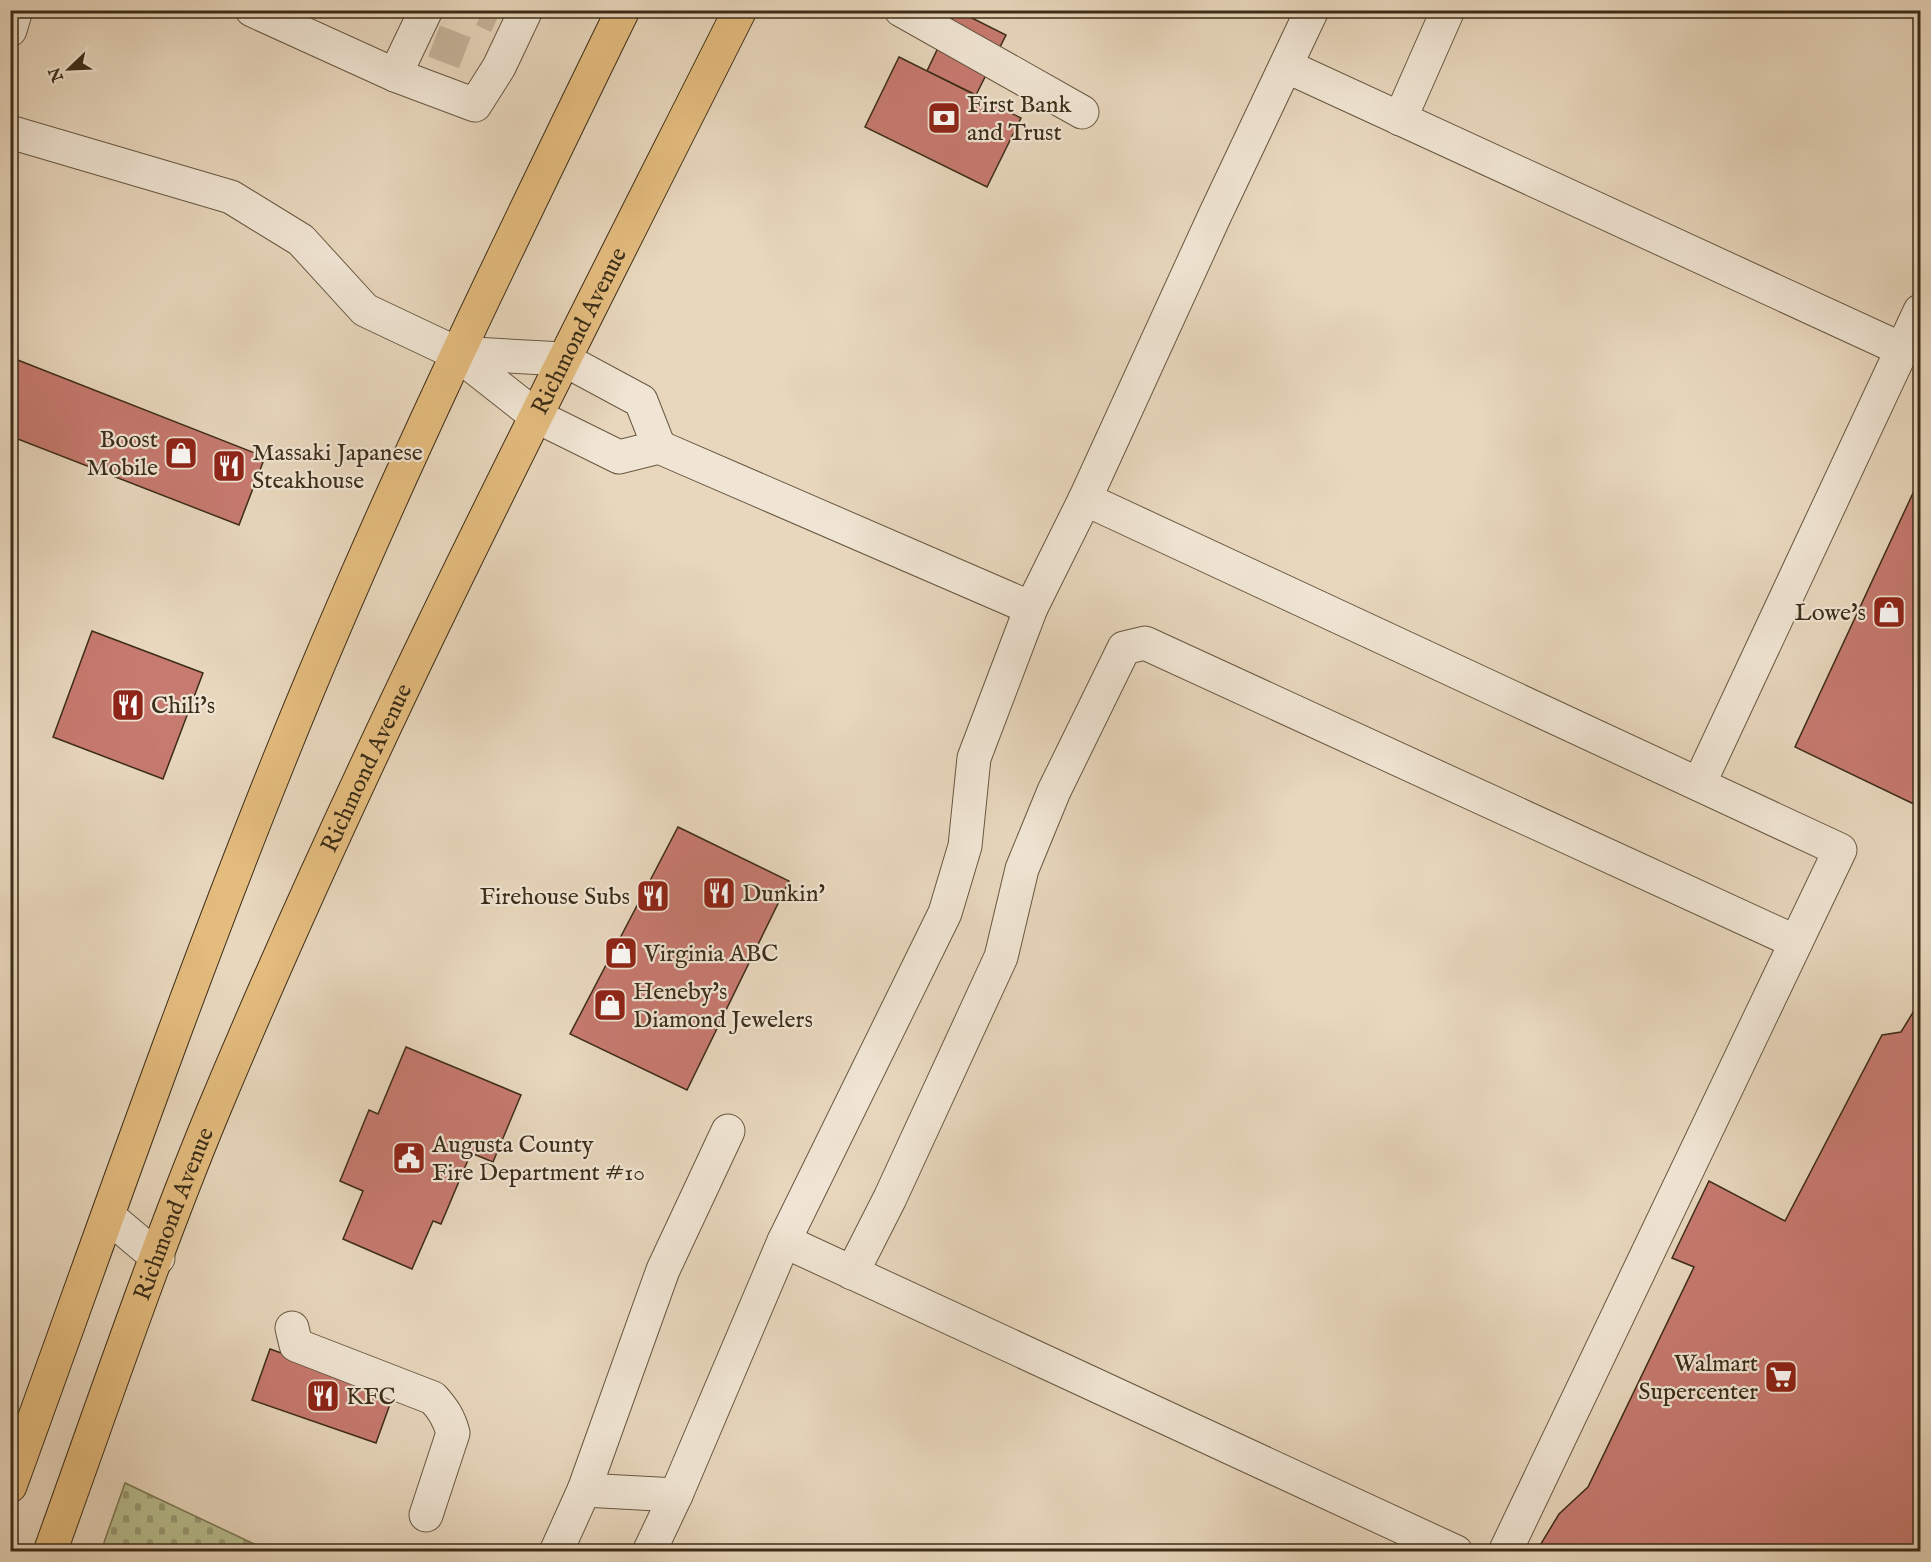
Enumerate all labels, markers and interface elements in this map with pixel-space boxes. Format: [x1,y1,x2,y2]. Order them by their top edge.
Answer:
north arrow [39,39,99,99]
text: N [45,64,69,85]
place label: First Bank and Trust [967,90,1071,149]
bank icon: First Bank and Trust [926,100,962,136]
street label: Richmond Avenue [525,243,635,420]
place label: Boost Mobile [86,425,158,484]
shop icon: Boost Mobile [163,435,199,471]
place label: Massaki Japanese Steakhouse [252,438,423,497]
restaurant icon: Massaki Japanese Steakhouse [211,448,247,484]
shop icon: Lowe's [1871,594,1907,630]
place label: Lowe's [1794,598,1866,629]
street label: Richmond Avenue [314,679,420,858]
restaurant icon: Chili's [110,687,146,723]
place label: Chili's [151,691,215,722]
restaurant icon: Dunkin' [701,875,737,911]
restaurant icon: Firehouse Subs [635,878,671,914]
place label: Dunkin' [742,879,825,910]
place label: Firehouse Subs [480,882,630,913]
shop icon: Virginia ABC [603,935,639,971]
place label: Virginia ABC [643,939,778,970]
place label: Heneby's Diamond Jewelers [633,977,813,1036]
shop icon: Heneby's Diamond Jewelers [592,987,628,1023]
street label: Richmond Avenue [127,1123,222,1305]
place label: Augusta County Fire Department #10 [431,1130,645,1189]
public building icon: Augusta County Fire Department #10 [391,1140,427,1176]
place label: Walmart Supercenter [1638,1349,1758,1408]
supermarket icon: Walmart Supercenter [1763,1359,1799,1395]
restaurant icon: KFC [305,1378,341,1414]
place label: KFC [346,1382,396,1413]

